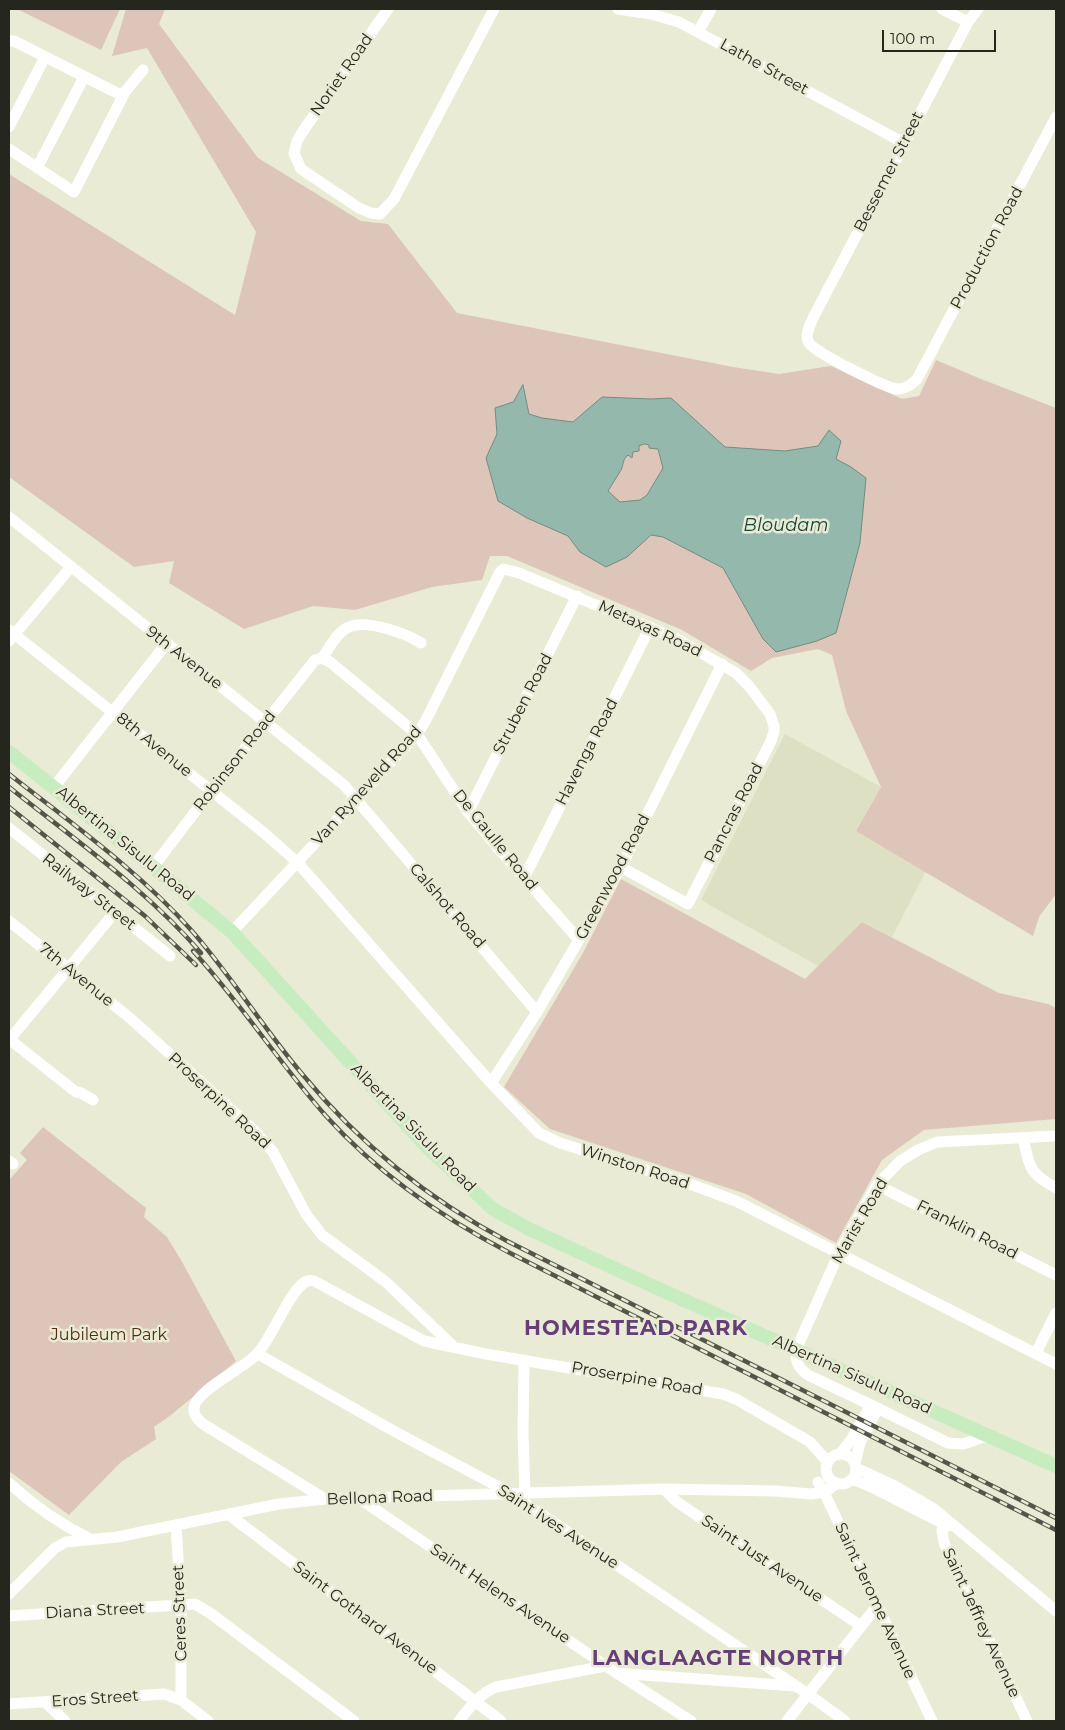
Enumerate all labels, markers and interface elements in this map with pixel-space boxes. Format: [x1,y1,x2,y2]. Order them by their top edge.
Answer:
scale bar [885,20,999,52]
text: 100 m [890,29,935,48]
street label: Noriet Road [307,30,377,120]
street label: Lathe Street [716,35,812,99]
street label: Bessemer Street [850,109,928,235]
street label: Production Road [947,184,1027,312]
water label: Bloudam [743,515,829,537]
street label: Metaxas Road [595,597,705,661]
street label: 9th Avenue [142,622,226,694]
street label: Struben Road [489,650,557,758]
street label: Havenga Road [552,695,622,809]
street label: Robinson Road [190,707,280,815]
street label: 8th Avenue [112,709,196,781]
street label: Van Ryneveld Road [308,722,426,850]
street label: Pancras Road [701,760,767,866]
street label: Albertina Sisulu Road [52,782,198,906]
street label: De Gaulle Road [449,786,541,894]
street label: Greenwood Road [572,811,654,943]
street label: Railway Street [38,849,140,935]
street label: Calshot Road [405,860,489,952]
street label: 7th Avenue [35,939,117,1011]
street label: Proserpine Road [164,1049,274,1153]
street label: Albertina Sisulu Road [346,1059,480,1197]
street label: Winston Road [578,1140,692,1194]
street label: Marist Road [828,1175,892,1267]
street label: Franklin Road [913,1196,1021,1264]
district label: HOMESTEAD PARK [522,1316,750,1342]
park label: Jubileum Park [51,1325,167,1345]
street label: Albertina Sisulu Road [770,1331,934,1419]
street label: Proserpine Road [570,1358,704,1400]
street label: Saint Ives Avenue [494,1481,622,1573]
street label: Bellona Road [326,1487,434,1509]
street label: Saint Just Avenue [697,1511,827,1607]
street label: Saint Jerome Avenue [830,1520,920,1682]
street label: Saint Helens Avenue [426,1540,574,1648]
street label: Saint Jeffrey Avenue [938,1545,1024,1701]
street label: Saint Gothard Avenue [289,1557,441,1679]
street label: Ceres Street [169,1564,191,1662]
street label: Diana Street [45,1599,145,1623]
district label: LANGLAAGTE NORTH [590,1646,846,1672]
street label: Eros Street [51,1686,139,1712]

